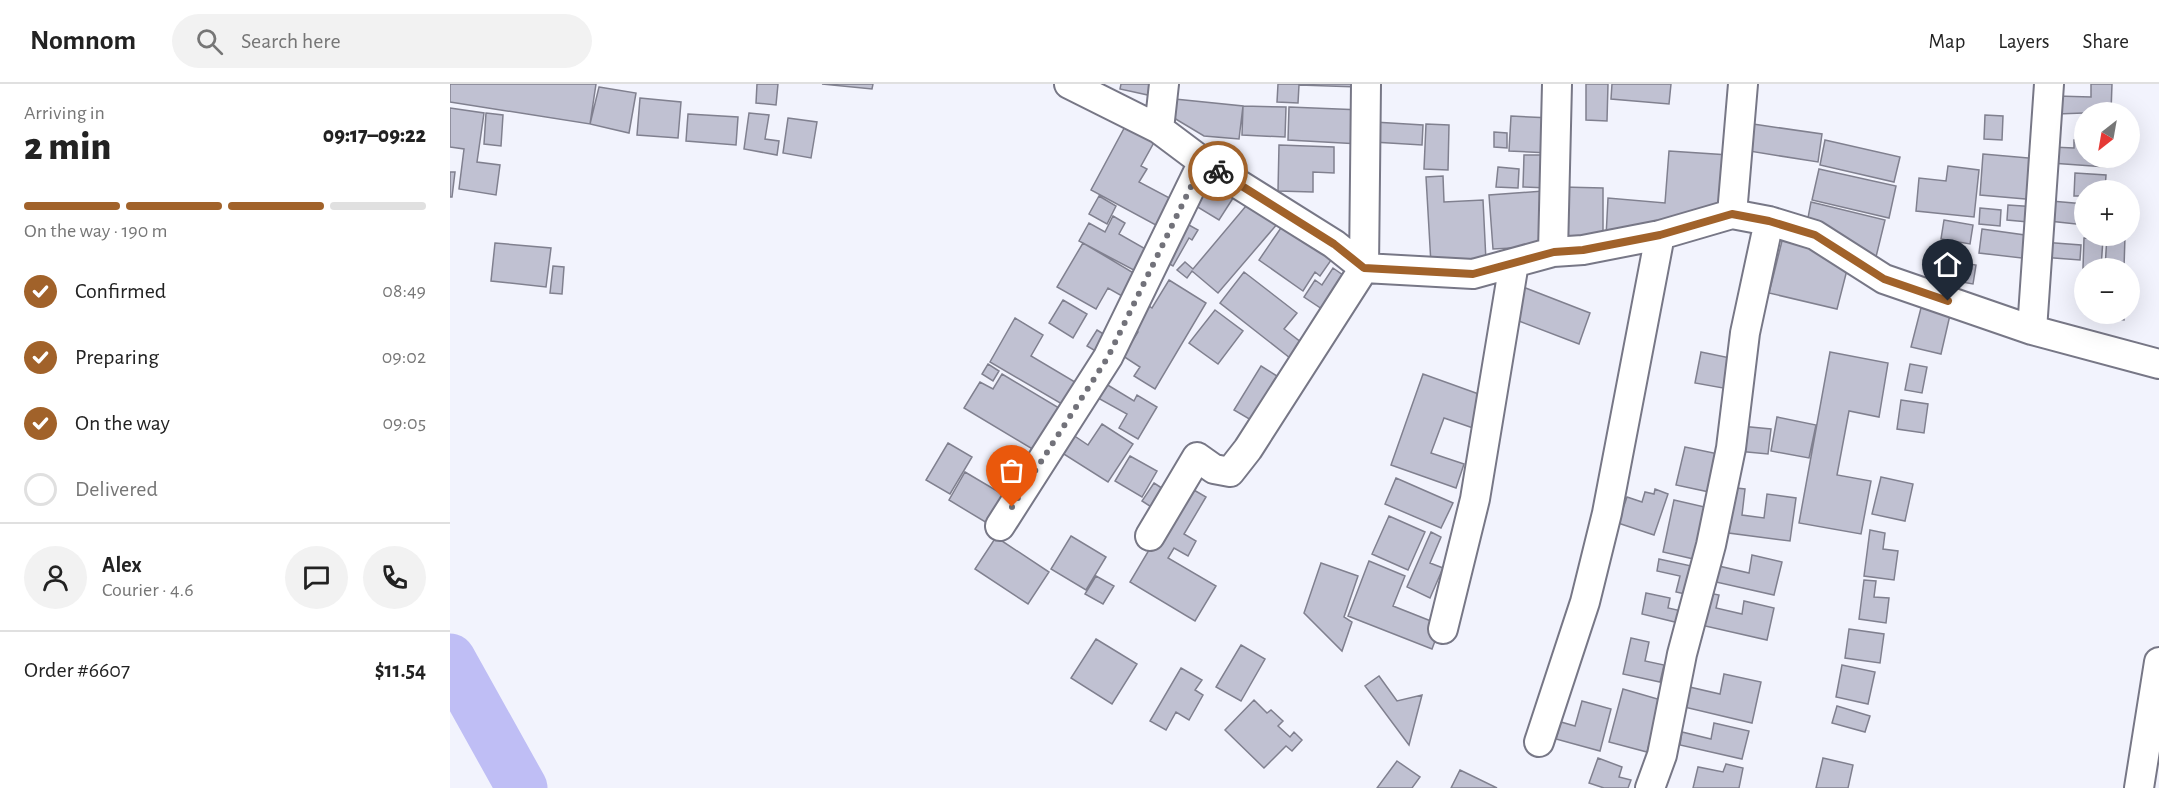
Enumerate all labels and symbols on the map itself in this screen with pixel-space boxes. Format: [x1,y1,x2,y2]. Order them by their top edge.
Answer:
north arrow [2074,102,2140,168]
courier [1188,141,1248,201]
pin [1922,239,1973,301]
pin [986,445,1037,507]

